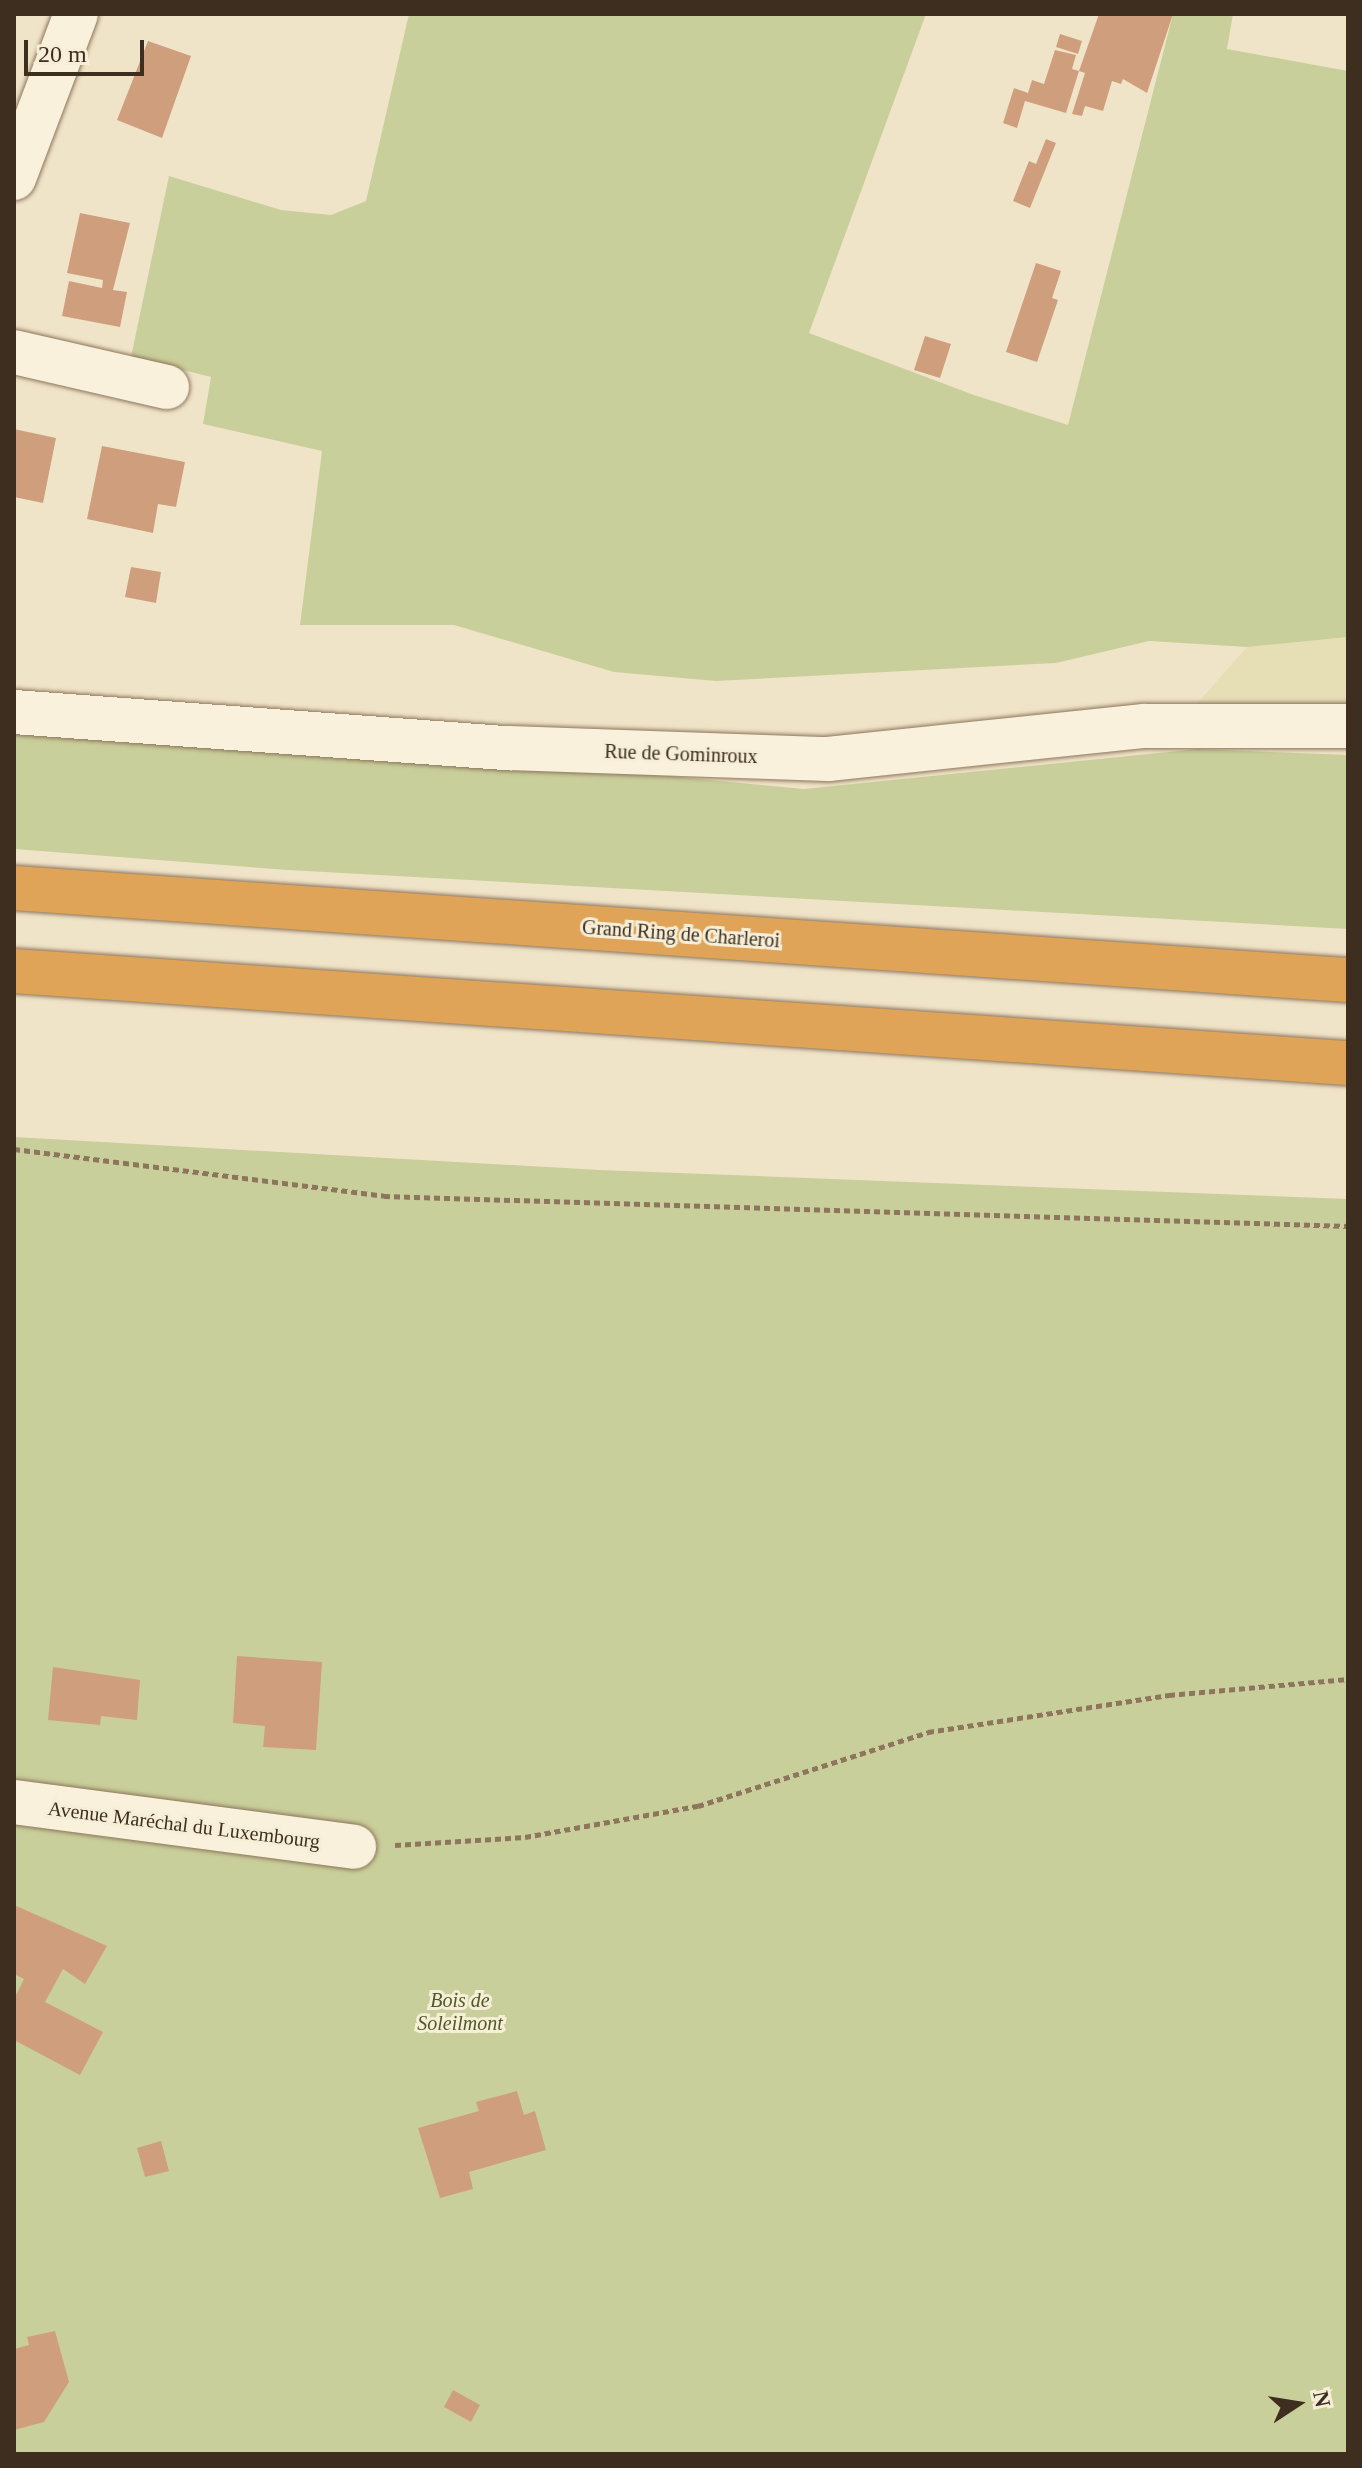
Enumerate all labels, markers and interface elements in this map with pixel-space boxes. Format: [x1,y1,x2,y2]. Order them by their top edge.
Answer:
scale bar [28,24,148,74]
text: 20 m [38,41,87,67]
street label: Rue de Gominroux [604,739,758,769]
street label: Grand Ring de Charleroi [581,915,781,953]
street label: Avenue Maréchal du Luxembourg [46,1796,322,1854]
park label: Bois de Soleilmont [417,1988,503,2035]
north arrow [1258,2364,1338,2444]
text: N [1308,2389,1336,2409]

